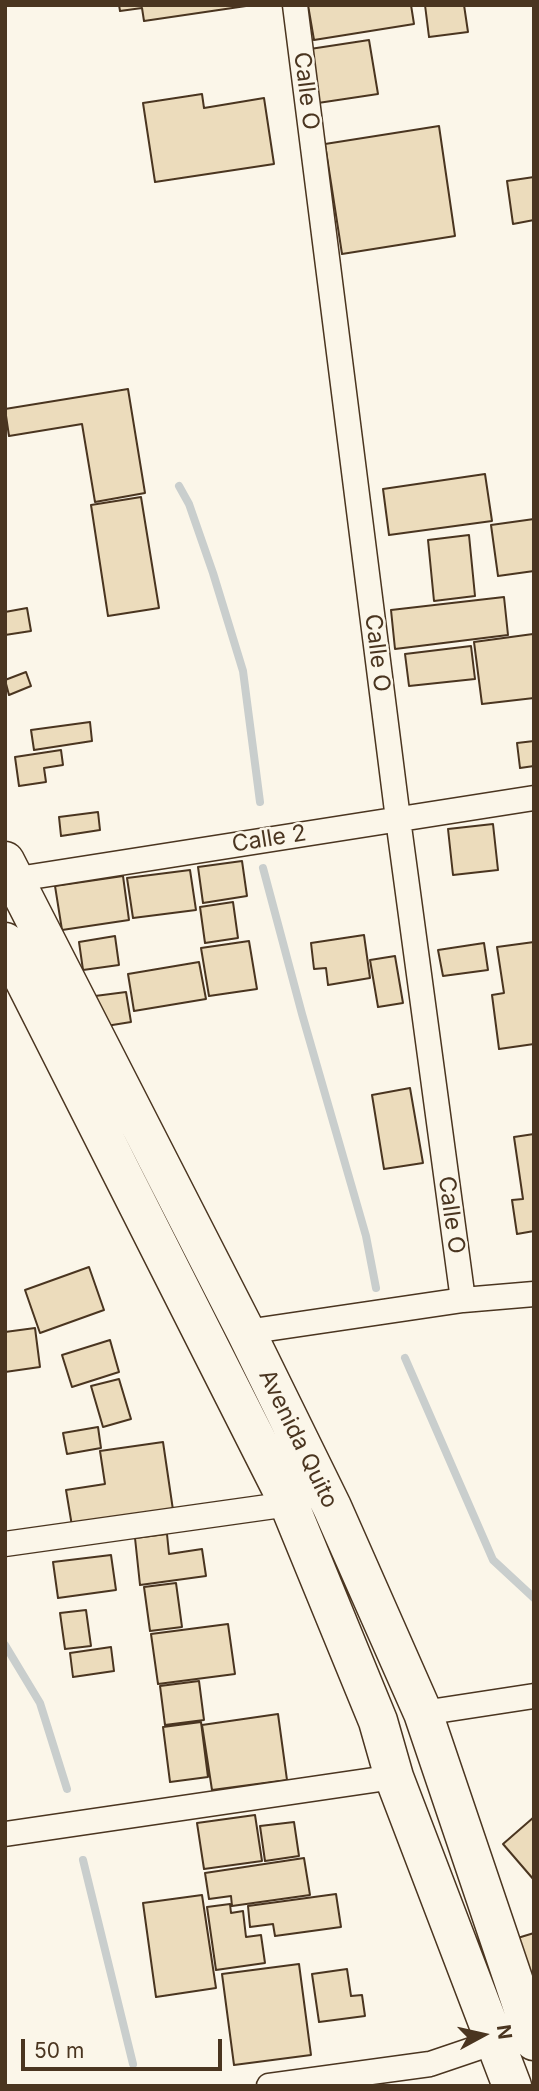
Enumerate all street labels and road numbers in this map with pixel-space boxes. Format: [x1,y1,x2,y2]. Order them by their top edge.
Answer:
street label: Calle O [288,50,324,132]
street label: Calle O [359,612,395,694]
street label: Calle 2 [230,820,308,858]
street label: Calle O [432,1174,470,1256]
street label: Avenida Quito [253,1365,343,1513]

